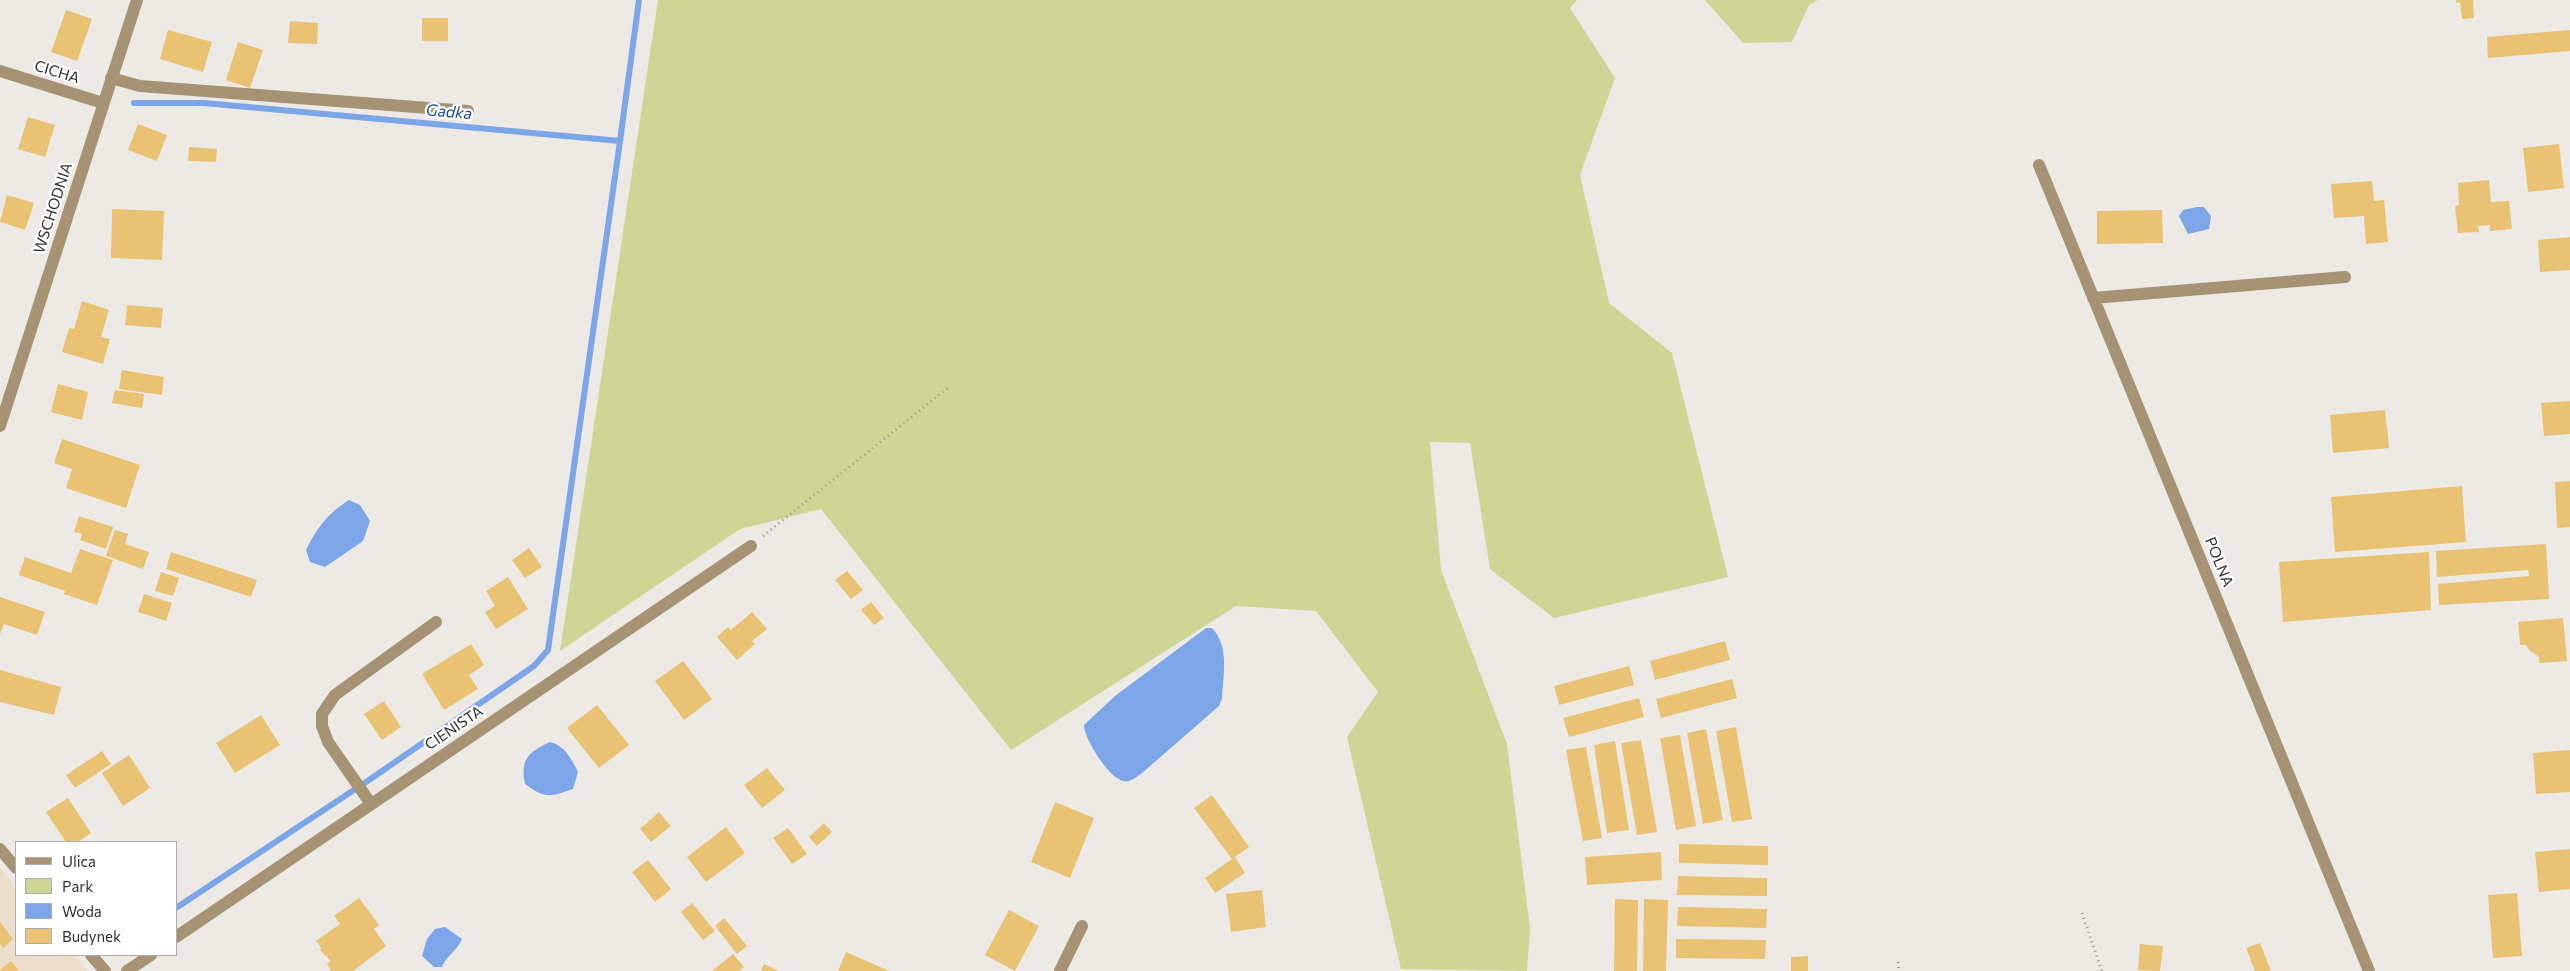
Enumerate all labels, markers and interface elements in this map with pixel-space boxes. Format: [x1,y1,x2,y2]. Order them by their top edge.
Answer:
street label: CICHA [32,57,82,87]
water label: Gadka [425,100,473,124]
street label: WSCHODNIA [30,160,76,256]
street label: POLNA [2201,535,2237,589]
street label: CIENISTA [422,702,486,754]
legend [15,841,178,956]
text: Ulica [62,852,96,870]
text: Park [62,877,93,895]
text: Woda [62,902,102,920]
text: Budynek [62,927,121,945]

